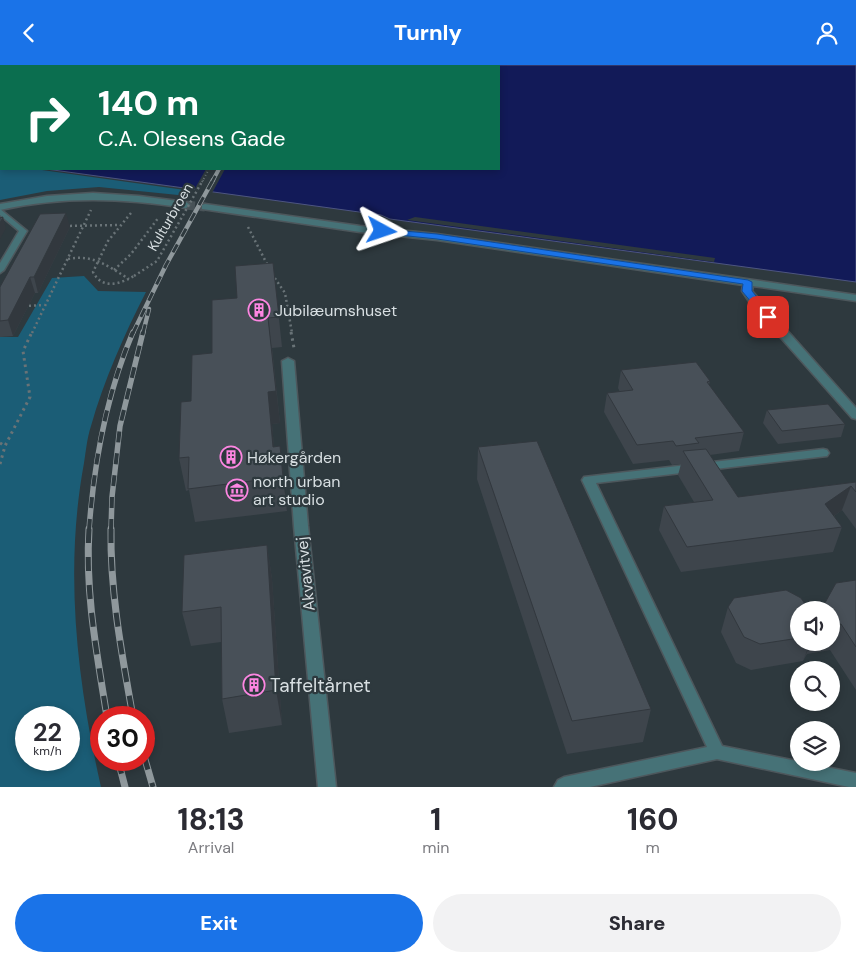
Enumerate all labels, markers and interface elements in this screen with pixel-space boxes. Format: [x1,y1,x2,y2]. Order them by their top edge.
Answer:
text: Turnly [394,18,462,47]
icon: back [15,19,43,47]
icon: person [813,19,841,47]
text: 140 m [98,80,199,126]
icon: right [15,85,80,150]
text: C.A. Olesens Gade [98,124,285,153]
street label: Kulturbroen [143,180,197,254]
position arrow [355,204,407,256]
pin [747,296,789,338]
building icon: Jubilæumshuset [247,298,271,322]
place label: Jubilæumshuset [275,300,397,321]
icon: arrive [754,303,782,331]
building icon: Høkergården [219,445,243,469]
place label: Høkergården [247,447,341,468]
place label: north urban art studio [253,471,340,510]
museum icon: north urban art studio [225,478,249,502]
street label: Akvavitvej [291,536,320,612]
map controls [790,601,840,771]
button: sound [790,601,840,651]
button: search [790,661,840,711]
building icon: Taffeltårnet [242,673,266,697]
place label: Taffeltårnet [270,673,371,698]
speed limit sign: 30 [90,706,155,771]
text: 22 [33,716,62,749]
button: layers [790,721,840,771]
text: km/h [33,743,62,759]
text: 18:13 [178,800,245,839]
text: 1 [430,800,441,839]
text: 160 [627,800,678,839]
text: Arrival [188,837,234,858]
text: min [422,837,450,858]
text: m [646,837,660,858]
button: Exit [15,894,423,952]
button: Share [433,894,841,952]

